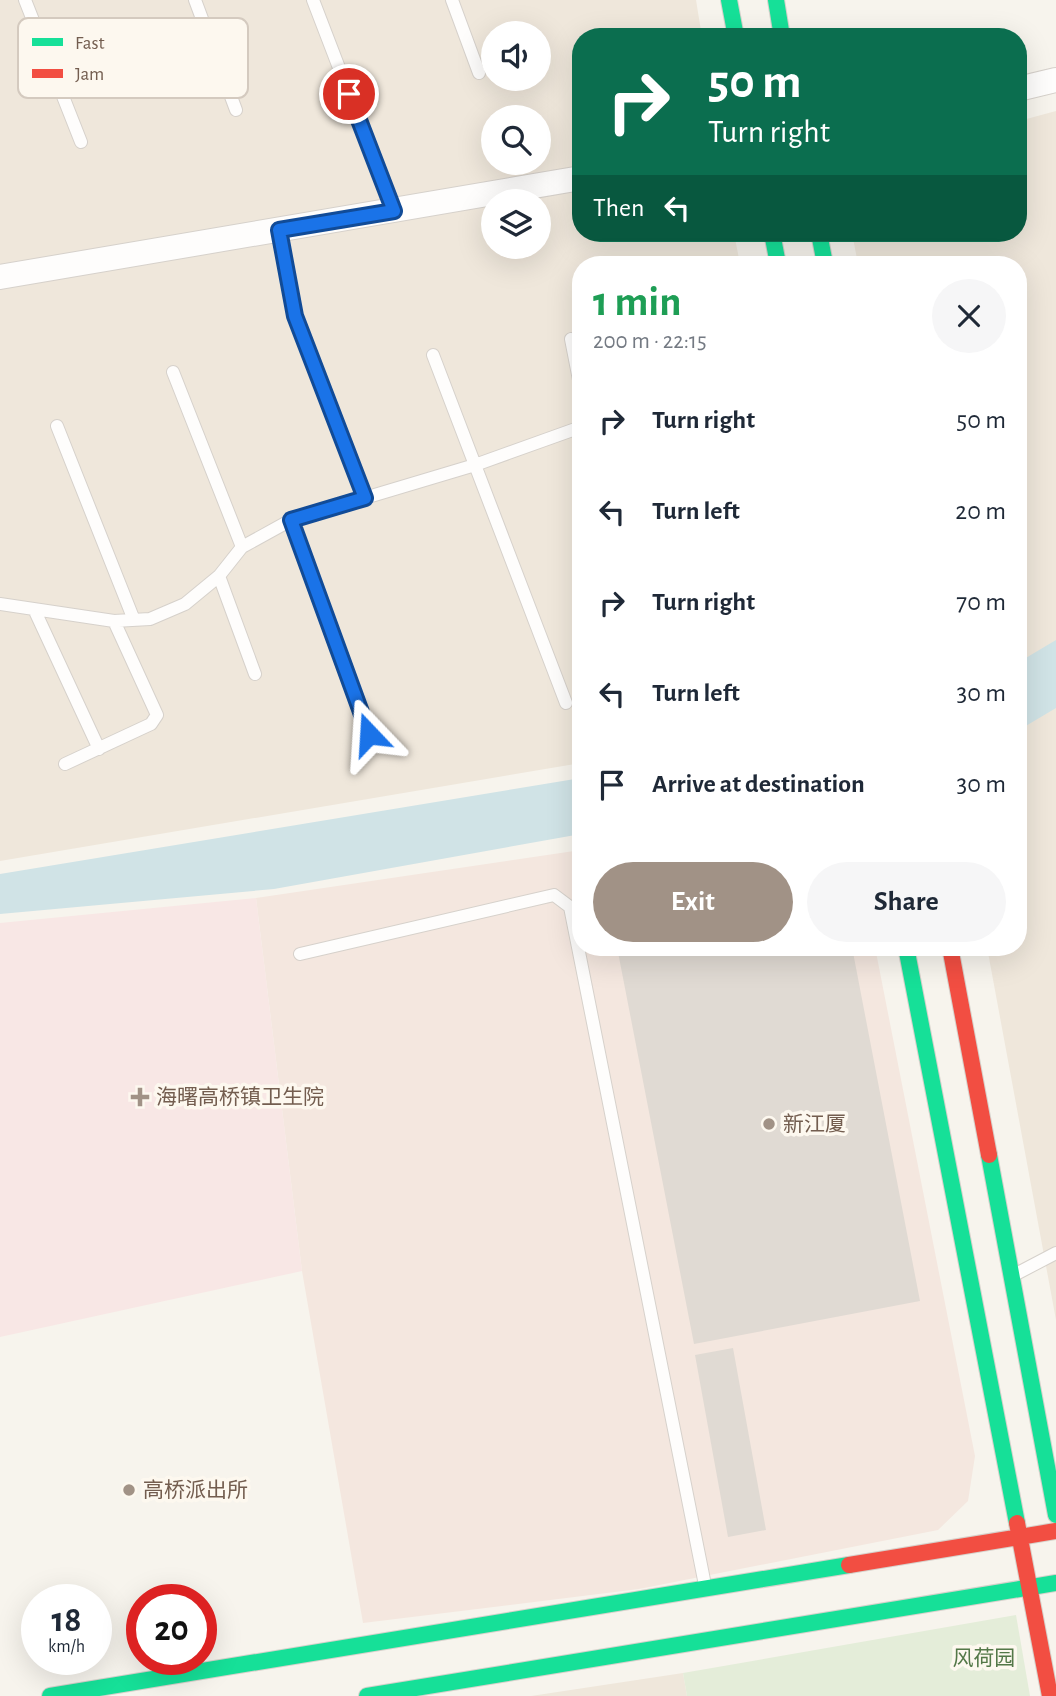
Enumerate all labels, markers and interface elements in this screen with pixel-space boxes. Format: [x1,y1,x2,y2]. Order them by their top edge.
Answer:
legend [18,18,248,98]
map controls [481,21,551,259]
button: sound [481,21,551,91]
text: Fast [75,34,105,53]
icon: right [593,56,684,147]
text: 50 m [708,58,802,107]
pin [319,64,379,124]
text: Jam [75,65,104,84]
icon: arrive [330,75,368,113]
button: search [481,105,551,175]
text: Turn right [708,116,830,148]
button: layers [481,189,551,259]
icon: left [658,189,696,227]
text: Then [593,195,644,221]
button: close [932,279,1006,353]
text: 1 min [593,281,682,323]
text: 200 m · 22:15 [593,330,707,353]
icon: right [593,402,631,440]
text: Turn right [652,407,755,433]
text: 50 m [956,407,1006,433]
icon: left [593,493,631,531]
text: Turn left [652,498,740,524]
text: 20 m [955,498,1006,524]
icon: right [593,584,631,622]
text: Turn right [652,589,755,615]
text: 70 m [956,589,1006,615]
icon: left [593,675,631,713]
text: Turn left [652,680,740,706]
text: 30 m [956,680,1006,706]
position arrow [332,697,406,771]
icon: arrive [593,766,631,804]
text: Arrive at destination [652,771,865,797]
text: 30 m [956,771,1006,797]
button: Exit [593,862,793,942]
button: Share [807,862,1006,942]
place label: 海曙高桥镇卫生院 [156,1086,324,1108]
marker: 海曙高桥镇卫生院 [130,1087,150,1107]
place label: 新江厦 [783,1113,846,1135]
marker: 新江厦 [761,1116,777,1132]
place label: 高桥派出所 [143,1479,248,1501]
marker: 高桥派出所 [121,1482,137,1498]
speed limit sign: 20 [126,1584,217,1675]
text: 18 [52,1603,81,1638]
text: km/h [48,1638,85,1656]
park label: 风荷园 [953,1647,1016,1669]

